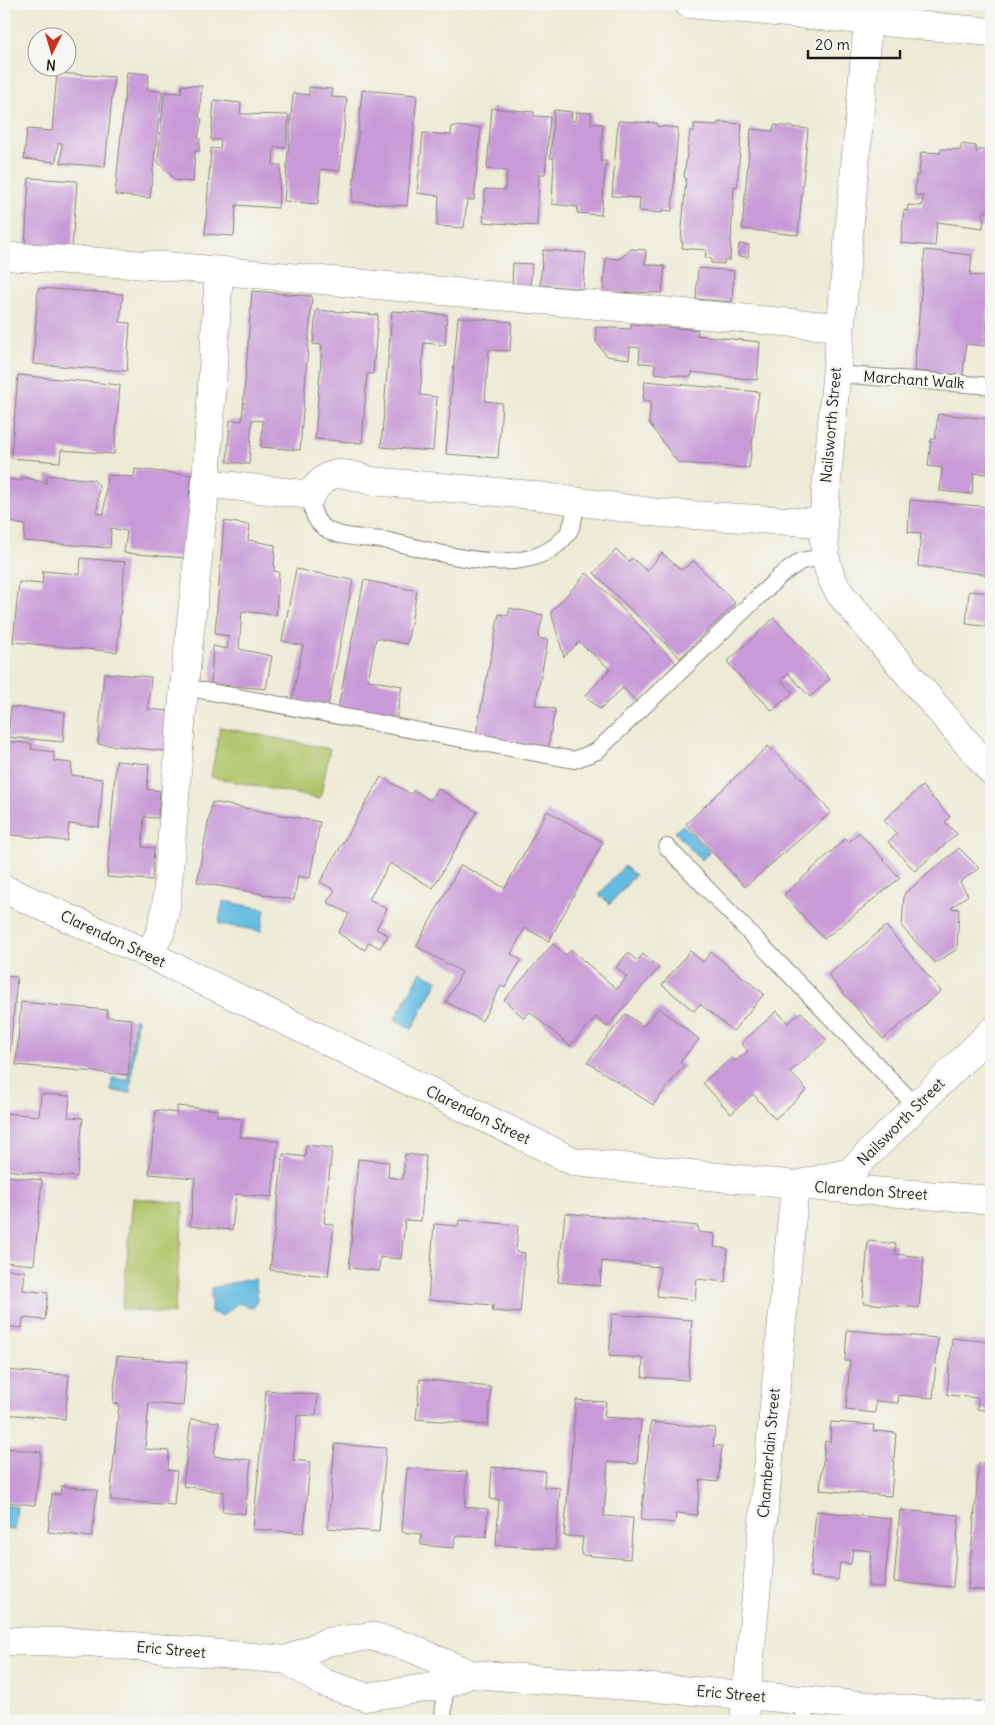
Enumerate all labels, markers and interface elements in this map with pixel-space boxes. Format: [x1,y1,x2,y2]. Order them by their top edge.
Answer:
north arrow [28,28,78,78]
scale bar [808,28,900,60]
text: 20 m [815,35,850,54]
text: N [45,56,56,74]
street label: Nailsworth Street [816,366,845,484]
street label: Marchant Walk [863,366,966,393]
street label: Clarendon Street [58,906,169,971]
street label: Nailsworth Street [853,1074,948,1169]
street label: Clarendon Street [423,1081,534,1148]
street label: Clarendon Street [814,1177,928,1204]
street label: Chamberlain Street [753,1387,784,1519]
street label: Eric Street [136,1637,206,1662]
street label: Eric Street [696,1681,766,1706]

